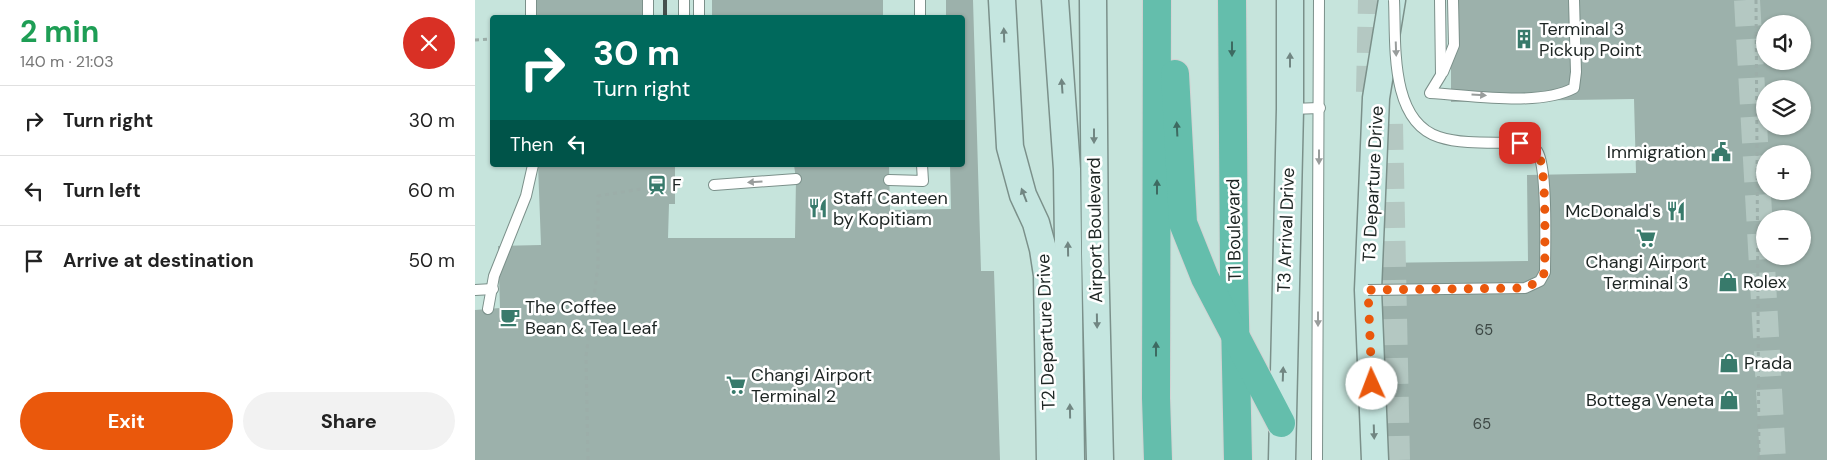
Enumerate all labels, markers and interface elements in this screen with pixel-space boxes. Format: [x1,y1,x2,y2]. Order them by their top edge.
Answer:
text: 2 min [20,12,99,51]
map controls [1756,15,1811,265]
button: sound [1756,15,1811,70]
button: close [403,17,455,69]
place label: Terminal 3 Pickup Point [1539,17,1642,62]
one-way arrow [999,27,1007,43]
building icon: Terminal 3 Pickup Point [1513,28,1535,50]
text: 30 m [593,30,680,76]
icon: right [510,35,575,100]
one-way arrow [1228,41,1236,57]
one-way arrow [1392,41,1400,57]
text: 140 m · 21:03 [20,51,114,72]
one-way arrow [1286,52,1294,68]
text: Turn right [593,74,690,103]
one-way arrow [1057,78,1065,94]
button: layers [1756,80,1811,135]
one-way arrow [1471,92,1487,100]
street label: T3 Departure Drive [1357,105,1389,263]
icon: right [20,107,48,135]
text: Turn right [63,108,153,133]
text: 30 m [409,108,455,133]
one-way arrow [1173,121,1181,137]
pin [1499,122,1541,164]
one-way arrow [1090,128,1098,144]
icon: arrive [1506,129,1534,157]
icon: left [563,130,591,158]
text: Then [510,132,553,157]
place label: Immigration [1607,140,1706,164]
public building icon: Immigration [1710,141,1732,163]
button: + [1756,145,1811,200]
one-way arrow [1315,149,1323,165]
street label: Airport Boulevard [1082,157,1108,303]
street label: T3 Arrival Drive [1272,167,1300,293]
place label: F [672,173,682,197]
station icon: F [646,174,668,196]
icon: left [20,177,48,205]
text: Turn left [63,178,141,203]
text: 60 m [408,178,455,203]
one-way arrow [747,178,763,186]
street label: T1 Boulevard [1221,178,1247,282]
one-way arrow [1153,179,1161,195]
place label: Staff Canteen by Kopitiam [833,186,948,231]
one-way arrow [1019,188,1027,202]
restaurant icon: Staff Canteen by Kopitiam [807,197,829,219]
place label: McDonald's [1565,199,1661,223]
restaurant icon: McDonald's [1665,200,1687,222]
button: − [1756,210,1811,265]
supermarket icon: Changi Airport Terminal 3 [1635,227,1657,249]
one-way arrow [1064,241,1072,257]
icon: arrive [20,247,48,275]
text: Arrive at destination [63,248,254,273]
text: 50 m [408,248,455,273]
place label: Changi Airport Terminal 3 [1585,250,1707,295]
street label: T2 Departure Drive [1031,253,1061,411]
place label: Rolex [1743,270,1787,294]
shop icon: Rolex [1717,271,1739,293]
place label: The Coffee Bean & Tea Leaf [525,295,658,340]
cafe icon: The Coffee Bean & Tea Leaf [499,306,521,328]
one-way arrow [1314,312,1322,328]
one-way arrow [1093,313,1101,329]
house number: 65 [1475,320,1493,340]
one-way arrow [1152,341,1160,357]
place label: Prada [1744,351,1792,375]
shop icon: Prada [1718,352,1740,374]
position arrow [1345,357,1397,409]
place label: Changi Airport Terminal 2 [751,363,872,408]
one-way arrow [1279,366,1287,382]
supermarket icon: Changi Airport Terminal 2 [725,374,747,396]
place label: Bottega Veneta [1586,388,1714,412]
shop icon: Bottega Veneta [1718,389,1740,411]
button: Exit [20,392,233,450]
button: Share [243,392,455,450]
one-way arrow [1066,403,1074,419]
house number: 65 [1473,414,1491,434]
one-way arrow [1371,424,1379,440]

